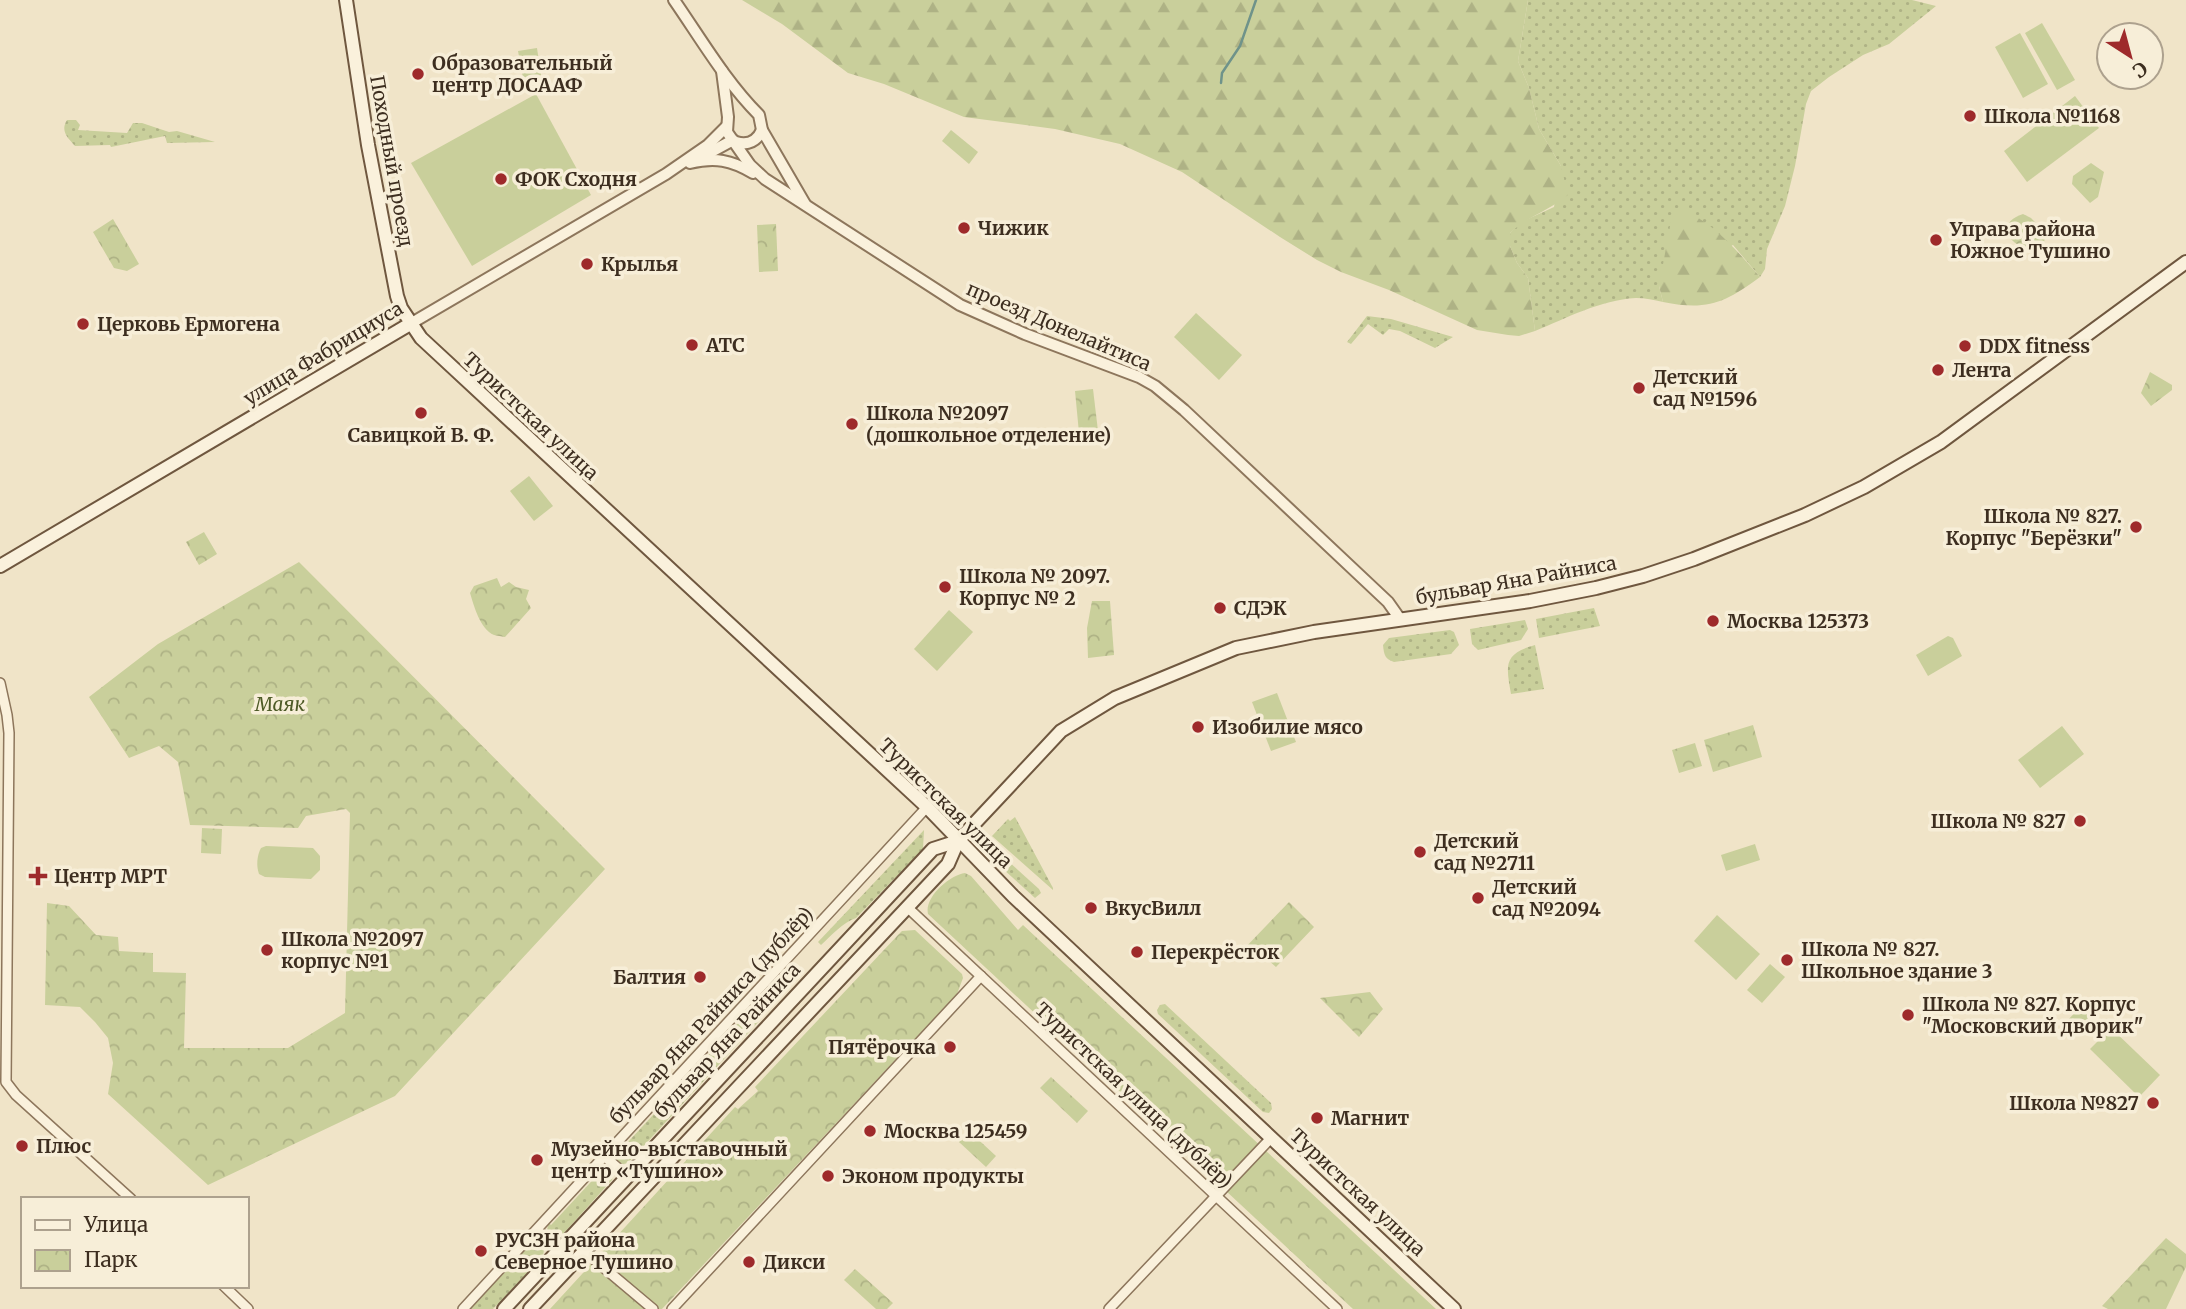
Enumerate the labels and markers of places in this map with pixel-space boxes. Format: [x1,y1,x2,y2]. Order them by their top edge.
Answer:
place label: Образовательный центр ДОСААФ [432,51,613,97]
marker: Образовательный центр ДОСААФ [410,66,426,82]
place label: Школа №1168 [1984,104,2121,128]
marker: Школа №1168 [1962,108,1978,124]
place label: ФОК Сходня [515,167,637,191]
marker: ФОК Сходня [493,171,509,187]
place label: Чижик [978,216,1049,240]
place label: Управа района Южное Тушино [1949,217,2110,263]
marker: Чижик [956,220,972,236]
marker: Управа района Южное Тушино [1928,232,1944,248]
place label: Крылья [601,252,678,276]
marker: Крылья [579,256,595,272]
place label: Церковь Ермогена [97,312,280,336]
marker: Церковь Ермогена [75,316,91,332]
place label: АТС [705,333,745,357]
place label: DDX fitness [1979,334,2090,358]
marker: АТС [684,337,700,353]
marker: DDX fitness [1957,338,1973,354]
place label: Лента [1952,358,2012,382]
marker: Лента [1930,362,1946,378]
place label: Детский сад №1596 [1653,365,1757,411]
marker: Детский сад №1596 [1631,380,1647,396]
place label: Школа №2097 (дошкольное отделение) [866,401,1111,447]
marker: Савицкой В. Ф. [413,405,429,421]
marker: Школа №2097 (дошкольное отделение) [844,416,860,432]
place label: Савицкой В. Ф. [348,423,494,447]
place label: Школа № 827. Корпус "Берёзки" [1946,504,2122,550]
marker: Школа № 827. Корпус "Берёзки" [2128,519,2144,535]
place label: Школа № 2097. Корпус № 2 [959,564,1110,610]
marker: Школа № 2097. Корпус № 2 [937,579,953,595]
place label: СДЭК [1234,596,1287,620]
marker: СДЭК [1212,600,1228,616]
place label: Москва 125373 [1727,609,1869,633]
marker: Москва 125373 [1705,613,1721,629]
place label: Изобилие мясо [1212,715,1363,739]
marker: Изобилие мясо [1190,719,1206,735]
place label: Школа № 827 [1931,809,2066,833]
marker: Школа № 827 [2072,813,2088,829]
place label: Детский сад №2711 [1434,829,1535,875]
marker: Детский сад №2711 [1412,844,1428,860]
place label: Центр МРТ [54,864,167,888]
marker: Центр МРТ [28,866,48,886]
place label: Детский сад №2094 [1492,875,1601,921]
marker: Детский сад №2094 [1470,890,1486,906]
place label: ВкусВилл [1105,896,1201,920]
marker: ВкусВилл [1083,900,1099,916]
place label: Школа №2097 корпус №1 [281,927,424,973]
place label: Школа № 827. Школьное здание 3 [1801,937,1993,983]
place label: Перекрёсток [1151,940,1280,964]
marker: Школа №2097 корпус №1 [259,942,275,958]
marker: Перекрёсток [1129,944,1145,960]
marker: Школа № 827. Школьное здание 3 [1779,952,1795,968]
place label: Балтия [613,965,686,989]
marker: Балтия [692,969,708,985]
place label: Школа № 827. Корпус "Московский дворик" [1922,992,2143,1038]
marker: Школа № 827. Корпус "Московский дворик" [1900,1007,1916,1023]
place label: Пятёрочка [828,1035,936,1059]
marker: Пятёрочка [942,1039,958,1055]
place label: Школа №827 [2009,1091,2139,1115]
marker: Школа №827 [2145,1095,2161,1111]
place label: Магнит [1331,1106,1410,1130]
marker: Магнит [1309,1110,1325,1126]
place label: Москва 125459 [884,1119,1028,1143]
marker: Москва 125459 [862,1123,878,1139]
place label: Плюс [36,1134,91,1158]
place label: Музейно-выставочный центр «Тушино» [551,1137,788,1183]
marker: Плюс [14,1138,30,1154]
marker: Музейно-выставочный центр «Тушино» [529,1152,545,1168]
place label: Эконом продукты [842,1164,1024,1188]
marker: Эконом продукты [820,1168,836,1184]
place label: РУСЗН района Северное Тушино [495,1228,673,1274]
marker: РУСЗН района Северное Тушино [473,1243,489,1259]
place label: Дикси [763,1250,826,1274]
marker: Дикси [741,1254,757,1270]

